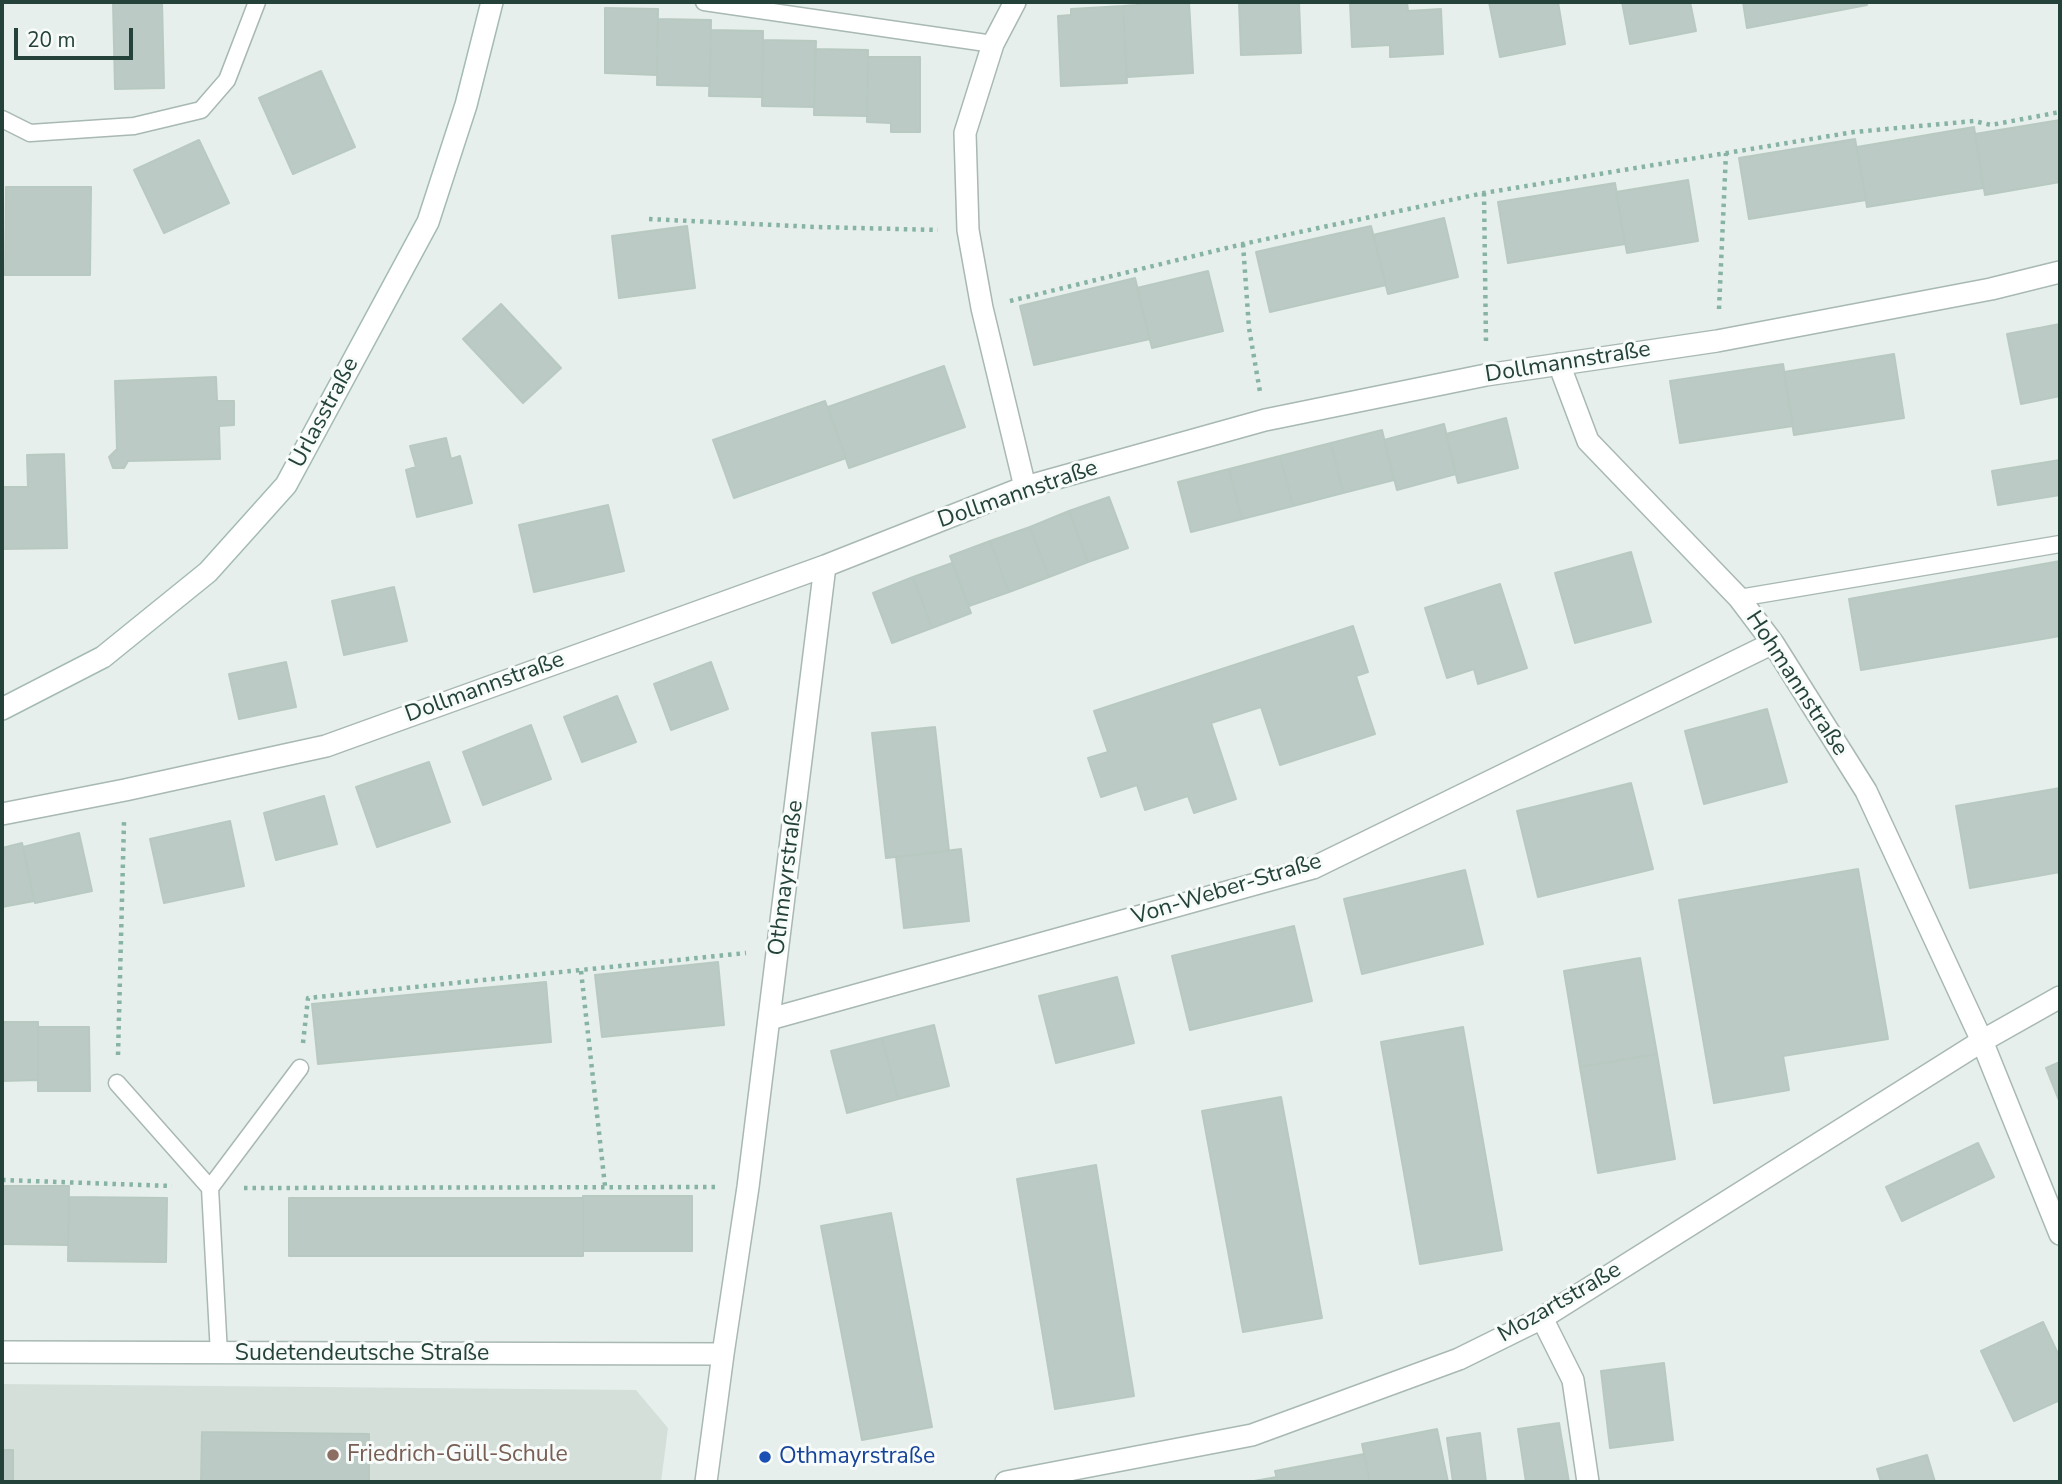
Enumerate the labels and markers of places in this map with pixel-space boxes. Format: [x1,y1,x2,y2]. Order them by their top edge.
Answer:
place label: Friedrich-Güll-Schule [347,1441,568,1469]
place label: Othmayrstraße [779,1443,935,1471]
marker: Friedrich-Güll-Schule [325,1447,341,1463]
marker: Othmayrstraße [757,1449,773,1465]

